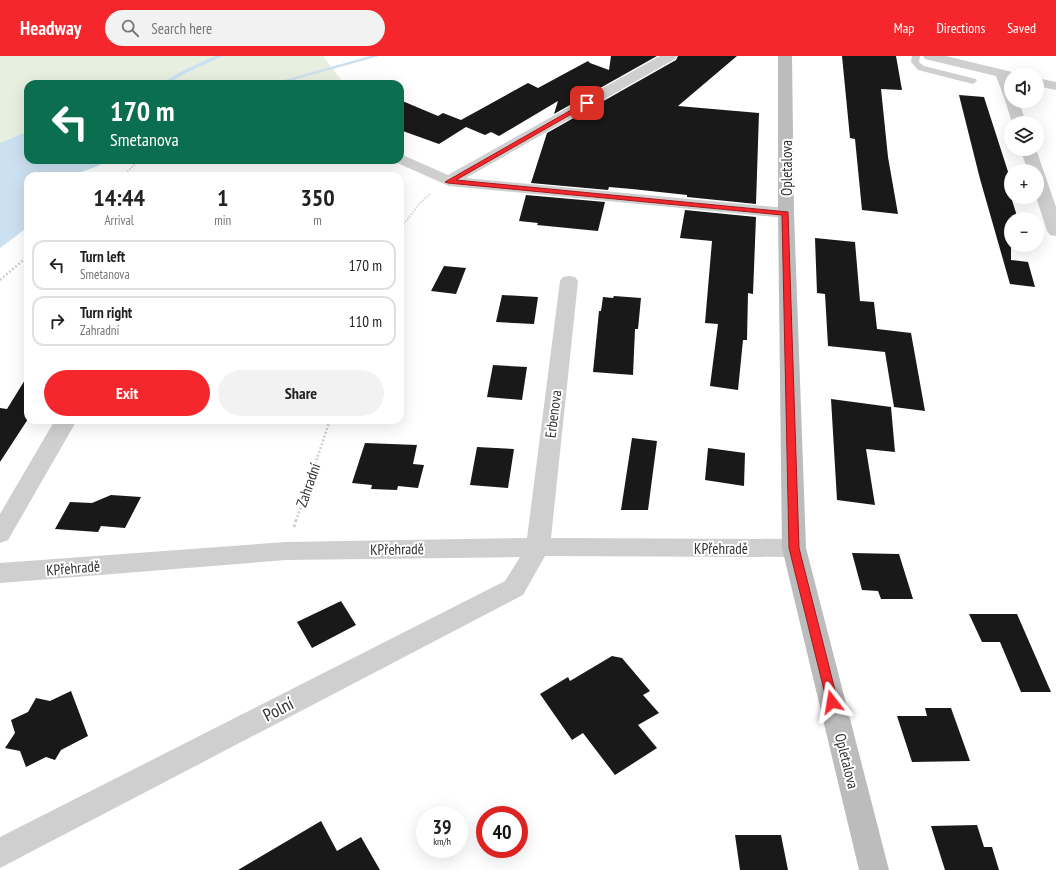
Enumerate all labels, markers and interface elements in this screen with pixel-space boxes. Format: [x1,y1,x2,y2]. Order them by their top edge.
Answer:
search box [105,10,385,46]
text: Headway [20,16,81,40]
icon: search [119,17,141,39]
text: Search here [151,19,212,38]
text: Map [894,19,914,37]
text: Directions [936,19,985,37]
text: Saved [1007,19,1036,37]
map controls [1004,68,1044,252]
button: sound [1004,68,1044,108]
pin [570,86,604,120]
text: 170 m [110,92,174,129]
icon: arrive [576,92,598,114]
icon: left [44,96,96,148]
button: layers [1004,116,1044,156]
text: Smetanova [110,128,179,151]
street label: Opletalova [777,140,796,196]
button: + [1004,164,1044,204]
text: 14:44 [93,182,145,213]
text: 1 [217,182,228,213]
text: 350 [300,182,335,213]
text: Arrival [104,212,134,229]
text: min [214,212,231,229]
text: m [313,212,322,229]
button: − [1004,212,1044,252]
text: Turn left [80,247,125,266]
icon: left [46,254,68,276]
text: 170 m [349,256,382,275]
text: Smetanova [80,266,130,283]
text: Turn right [80,303,132,322]
icon: right [46,310,68,332]
text: 110 m [349,312,382,331]
text: Zahradní [80,322,119,339]
button: Exit [44,370,210,416]
button: Share [218,370,384,416]
street label: Erbenova [541,389,565,439]
street label: Zahradní [292,460,325,510]
street label: KPřehradě [370,539,424,559]
street label: KPřehradě [694,539,748,558]
street label: KPřehradě [45,556,101,580]
position arrow [811,681,853,723]
street label: Polní [259,692,297,726]
street label: Opletalova [831,731,863,791]
speed limit sign: 40 [476,806,528,858]
text: 39 [432,814,452,840]
text: km/h [433,835,451,848]

